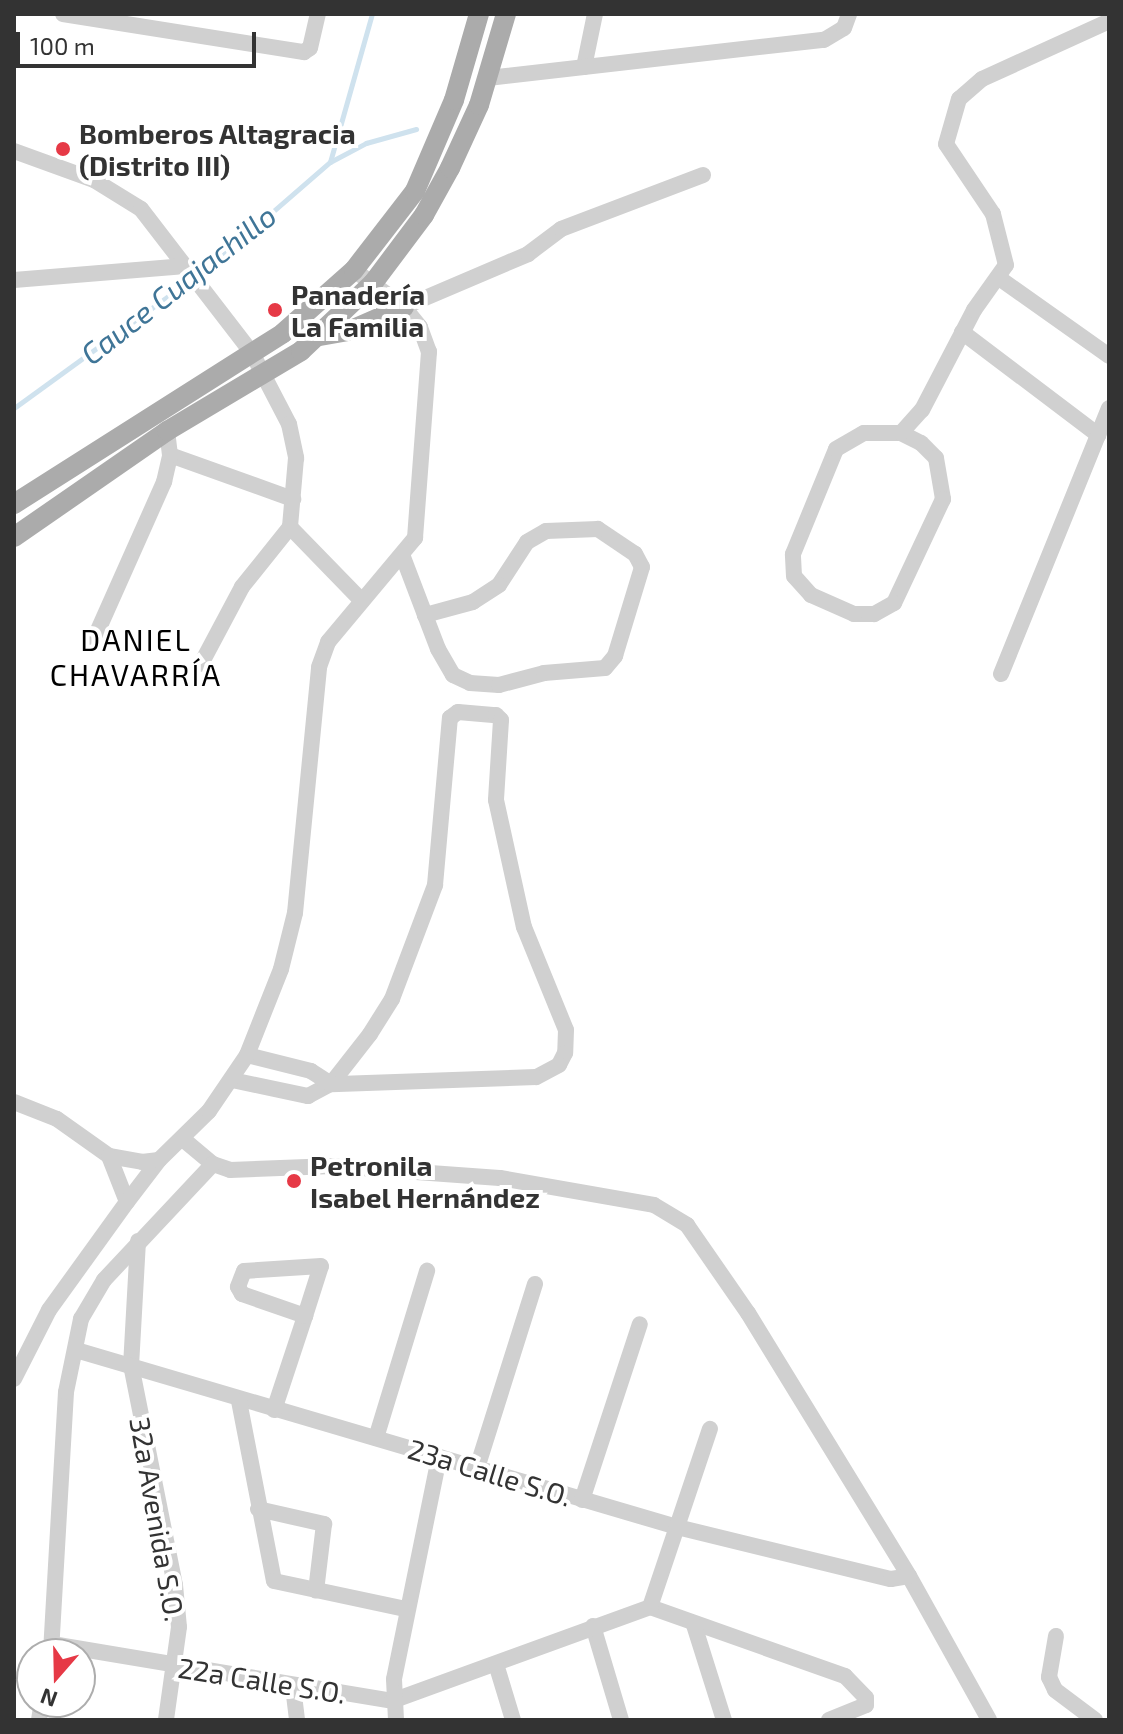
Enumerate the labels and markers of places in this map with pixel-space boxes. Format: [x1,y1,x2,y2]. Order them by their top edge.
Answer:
place label: Bomberos Altagracia (Distrito III) [79,116,356,182]
marker: Bomberos Altagracia (Distrito III) [54,140,72,158]
place label: Panadería La Familia [291,277,425,343]
marker: Panadería La Familia [266,301,284,319]
place label: Petronila Isabel Hernández [310,1148,541,1214]
marker: Petronila Isabel Hernández [285,1172,303,1190]

